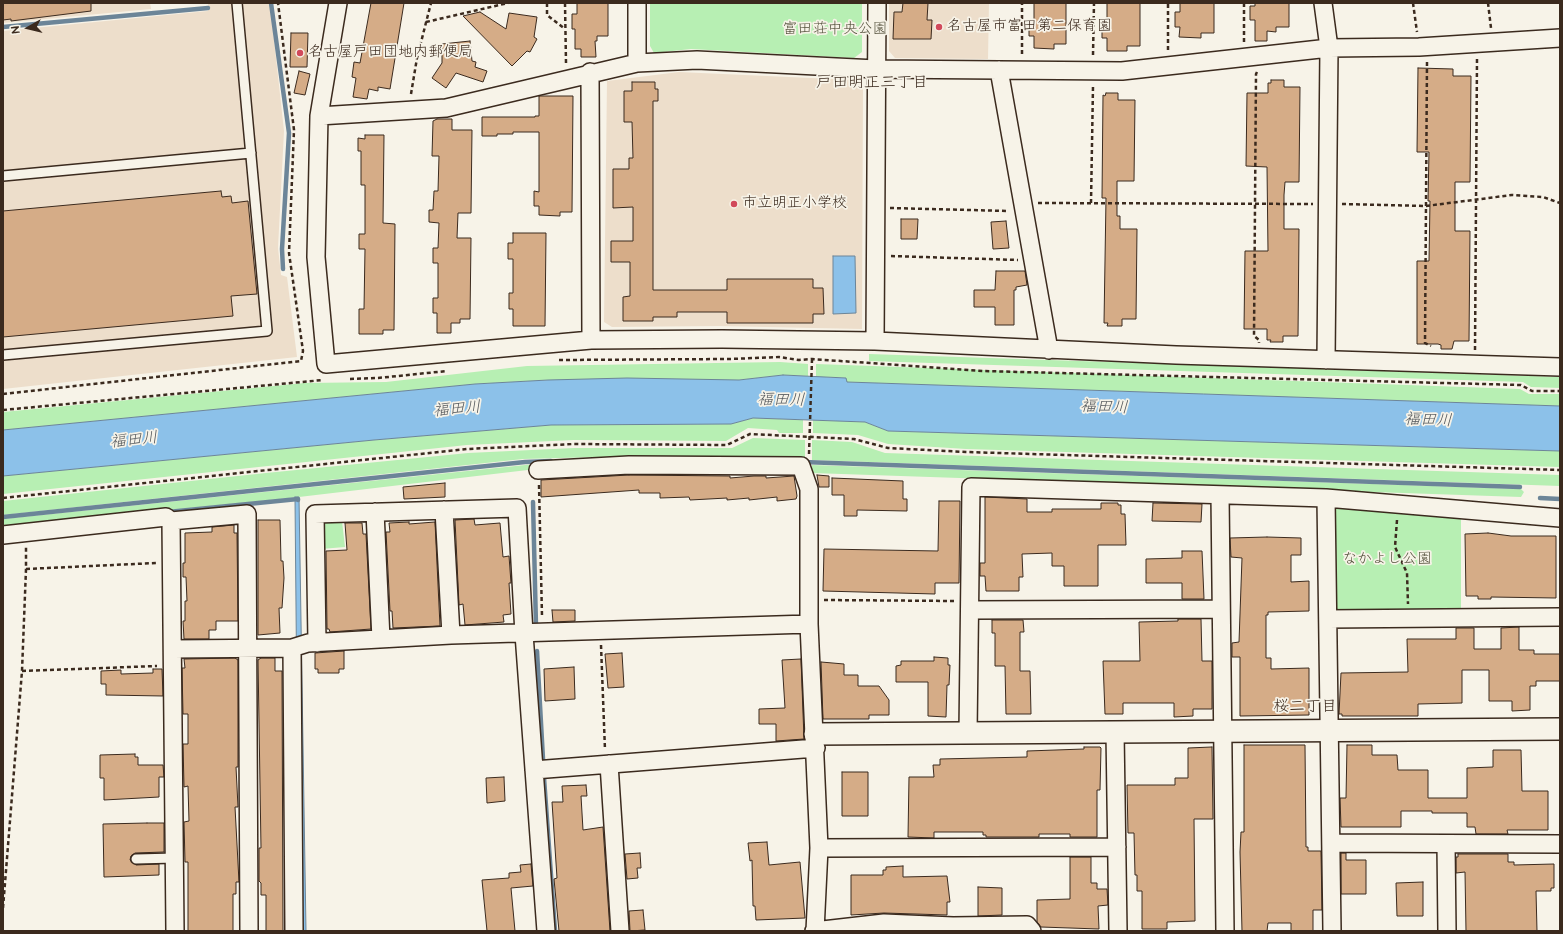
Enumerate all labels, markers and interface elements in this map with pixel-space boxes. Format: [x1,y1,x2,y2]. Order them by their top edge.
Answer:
north arrow [8,8,48,48]
place label: 名古屋市富田第二保育園 [947,18,1112,36]
park label: 富田荘中央公園 [783,21,887,39]
marker: 名古屋市富田第二保育園 [934,22,944,32]
text: N [8,25,24,34]
place label: 名古屋戸田団地内郵便局 [308,44,473,62]
marker: 名古屋戸田団地内郵便局 [295,48,305,58]
district label: 戸田明正三丁目 [816,74,928,94]
place label: 市立明正小学校 [742,195,847,213]
marker: 市立明正小学校 [729,199,739,209]
water label: 福田川 [757,391,805,411]
water label: 福田川 [432,398,482,422]
water label: 福田川 [1080,398,1128,418]
water label: 福田川 [1404,411,1452,431]
water label: 福田川 [109,429,159,453]
park label: なかよし公園 [1342,551,1432,569]
district label: 桜二丁目 [1273,698,1337,718]

